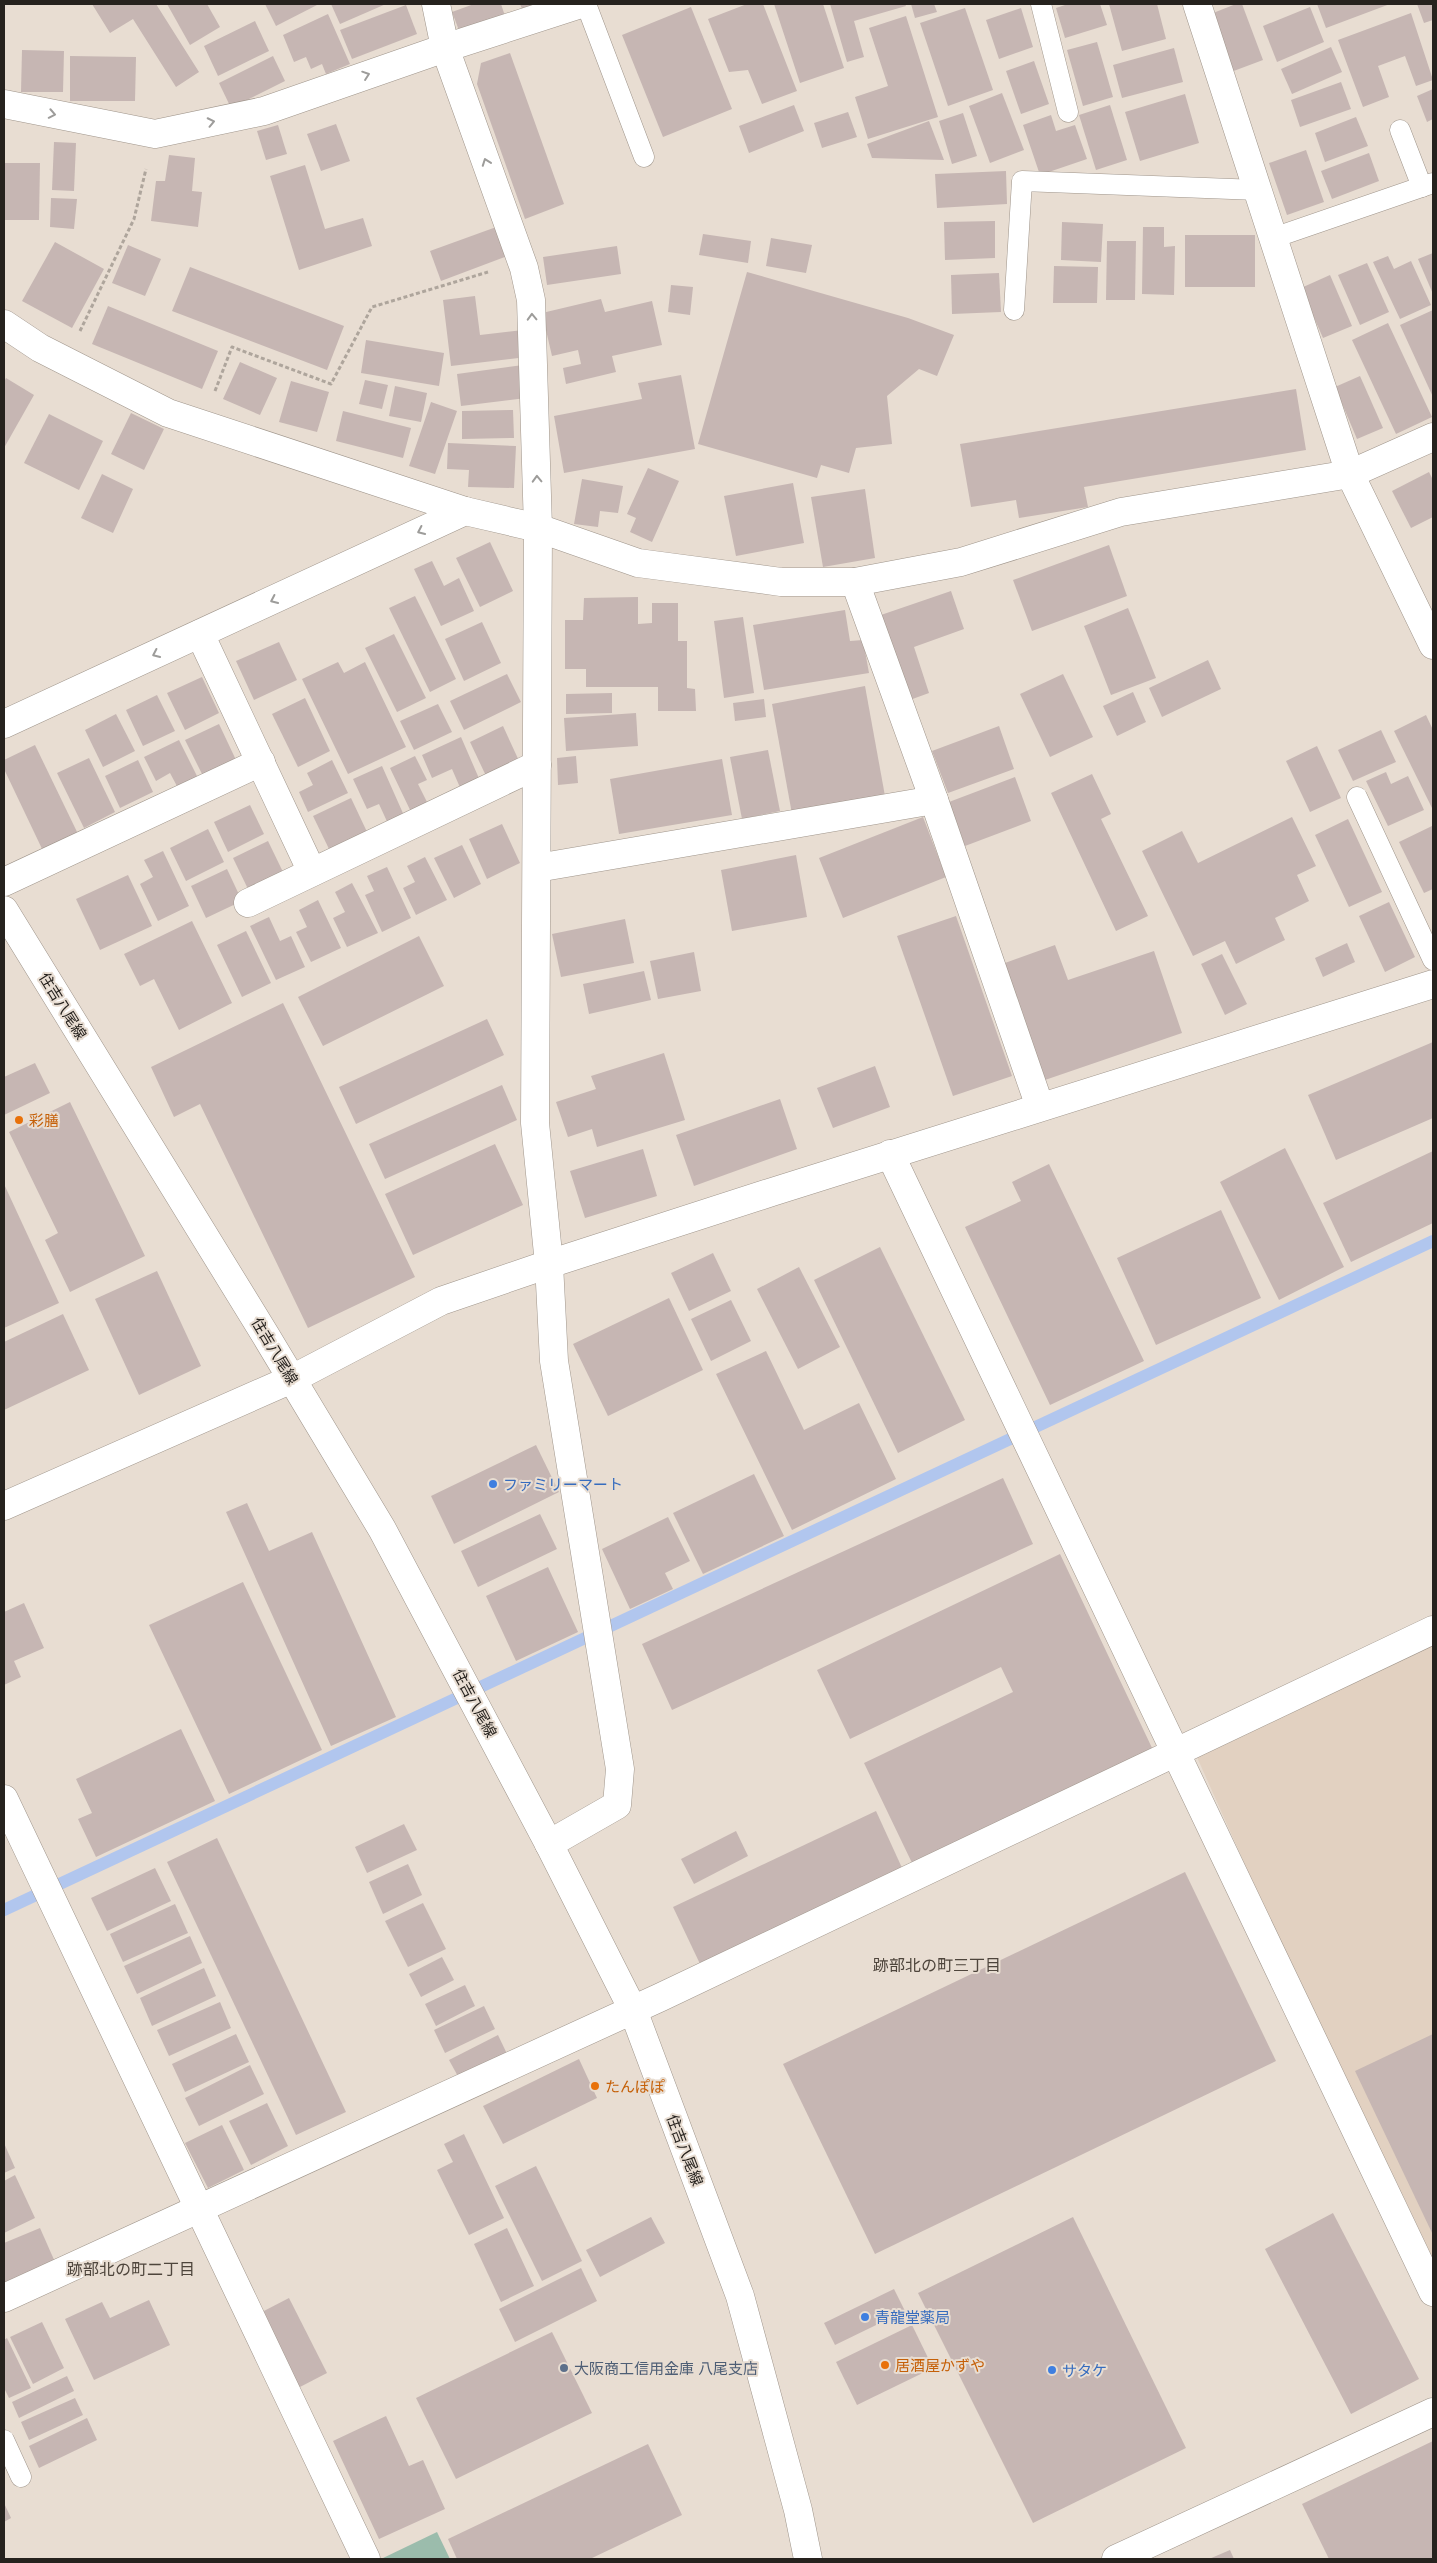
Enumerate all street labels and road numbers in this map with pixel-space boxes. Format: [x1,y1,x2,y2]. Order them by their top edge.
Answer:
street label: 住吉八尾線 [34,969,92,1043]
street label: 住吉八尾線 [247,1313,303,1389]
street label: 住吉八尾線 [448,1665,502,1741]
street label: 住吉八尾線 [662,2111,708,2189]

